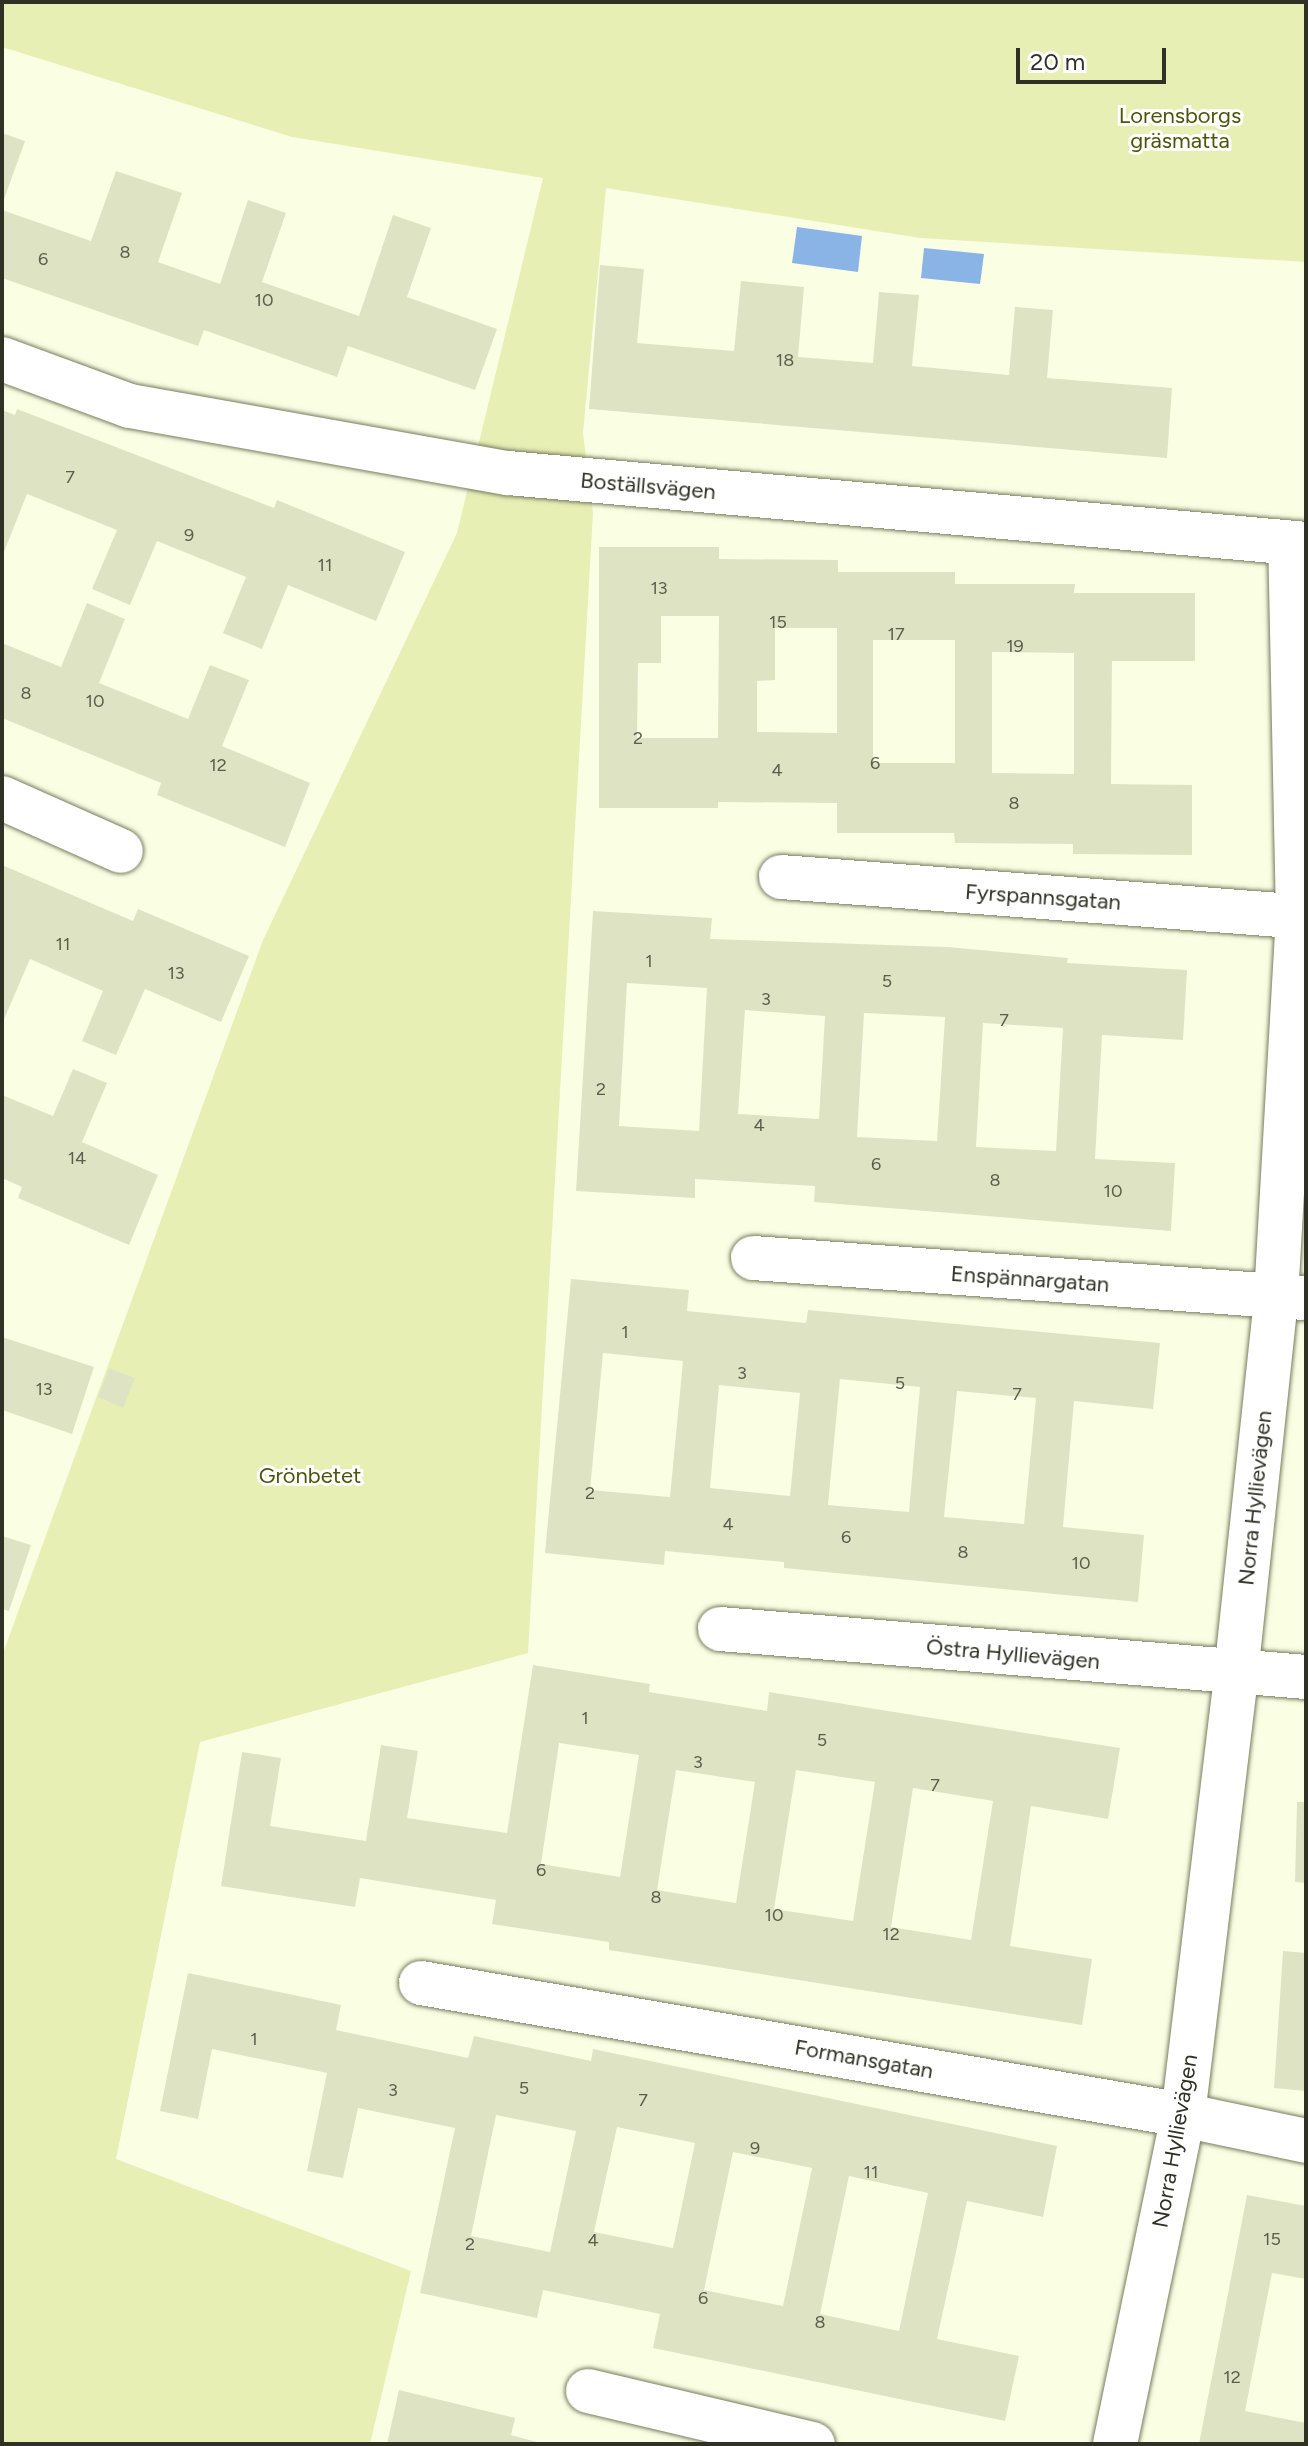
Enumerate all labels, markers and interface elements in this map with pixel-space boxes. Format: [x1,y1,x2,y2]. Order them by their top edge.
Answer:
scale bar [1020,32,1170,82]
text: 20 m [1030,47,1085,76]
park label: Lorensborgs gräsmatta [1119,102,1241,154]
house number: 8 [119,241,131,263]
house number: 6 [38,248,48,270]
house number: 10 [255,289,273,311]
house number: 18 [776,349,794,371]
house number: 7 [65,466,75,488]
street label: Boställsvägen [579,467,717,505]
house number: 9 [184,524,194,546]
house number: 11 [318,554,332,576]
house number: 13 [650,577,668,599]
house number: 15 [769,611,787,633]
house number: 17 [887,623,905,645]
house number: 19 [1006,635,1024,657]
house number: 8 [20,682,32,704]
house number: 10 [86,690,104,712]
house number: 2 [633,727,643,749]
house number: 6 [870,752,880,774]
house number: 12 [209,754,227,776]
house number: 4 [771,759,783,781]
house number: 8 [1008,792,1020,814]
street label: Fyrspannsgatan [964,878,1122,916]
house number: 11 [56,933,70,955]
house number: 1 [645,950,653,972]
house number: 13 [167,962,185,984]
house number: 5 [882,970,892,992]
house number: 3 [761,988,771,1010]
house number: 7 [999,1009,1009,1031]
house number: 2 [596,1078,606,1100]
house number: 4 [753,1114,765,1136]
house number: 14 [68,1147,86,1169]
house number: 6 [871,1153,881,1175]
house number: 8 [989,1169,1001,1191]
house number: 10 [1104,1180,1122,1202]
street label: Enspännargatan [950,1260,1110,1298]
house number: 1 [621,1321,629,1343]
house number: 3 [737,1362,747,1384]
house number: 5 [895,1372,905,1394]
house number: 13 [35,1378,53,1400]
house number: 7 [1012,1383,1022,1405]
street label: Norra Hyllievägen [1233,1409,1277,1587]
park label: Grönbetet [259,1463,361,1489]
house number: 2 [585,1482,595,1504]
house number: 4 [722,1513,734,1535]
house number: 6 [841,1526,851,1548]
house number: 8 [957,1541,969,1563]
house number: 10 [1072,1552,1090,1574]
street label: Östra Hyllievägen [925,1633,1101,1675]
house number: 1 [581,1707,589,1729]
house number: 5 [817,1729,827,1751]
house number: 3 [693,1751,703,1773]
house number: 7 [930,1774,940,1796]
house number: 6 [536,1859,546,1881]
house number: 8 [650,1886,662,1908]
house number: 10 [765,1904,783,1926]
house number: 12 [882,1923,900,1945]
house number: 1 [250,2028,258,2050]
street label: Formansgatan [793,2034,935,2084]
street label: Norra Hyllievägen [1147,2052,1203,2230]
house number: 5 [519,2077,529,2099]
house number: 3 [388,2079,398,2101]
house number: 7 [638,2089,648,2111]
house number: 9 [750,2137,760,2159]
house number: 11 [864,2161,878,2183]
house number: 15 [1263,2228,1281,2250]
house number: 4 [587,2229,599,2251]
house number: 2 [465,2233,475,2255]
house number: 6 [698,2287,708,2309]
house number: 8 [814,2311,826,2333]
house number: 12 [1223,2366,1241,2388]

